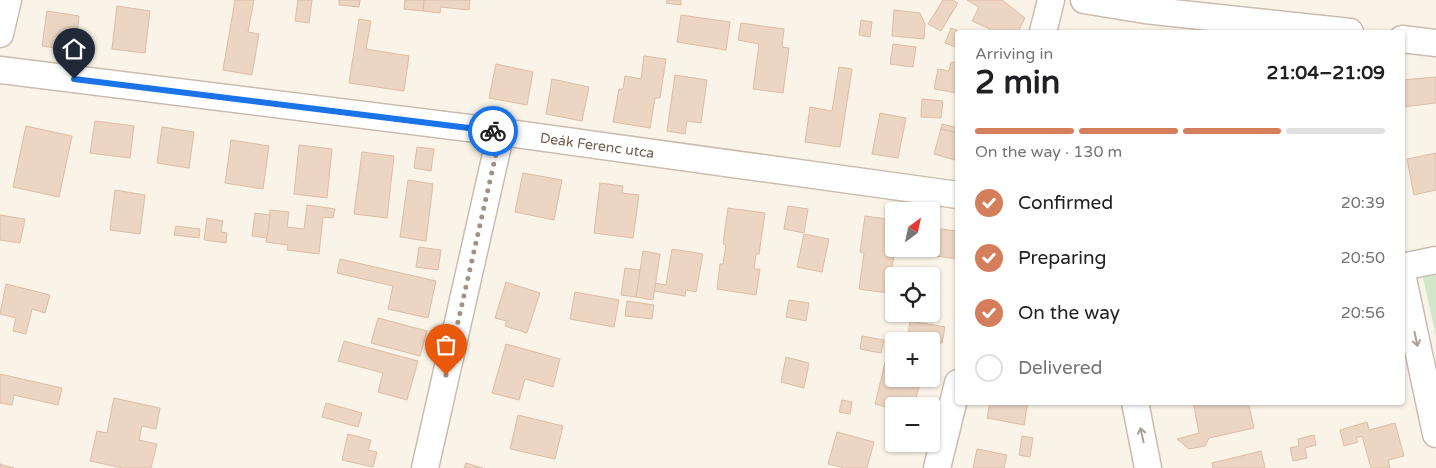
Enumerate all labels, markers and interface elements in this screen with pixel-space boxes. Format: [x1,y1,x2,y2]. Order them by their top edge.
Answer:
pin [53,28,95,79]
icon: home [60,35,88,63]
text: Arriving in [975,44,1053,64]
text: 21:04–21:09 [1266,62,1385,84]
text: 2 min [975,64,1060,102]
courier [468,106,518,156]
icon: bike [479,117,507,145]
street label: Deák Ferenc utca [539,129,655,162]
text: On the way · 130 m [975,142,1122,162]
icon: check [975,189,1003,217]
text: Confirmed [1018,192,1113,214]
text: 20:39 [1341,193,1385,213]
north arrow [885,202,940,258]
map controls [885,202,940,452]
icon: check [975,244,1003,272]
text: Preparing [1018,247,1107,269]
text: 20:50 [1341,248,1385,268]
button: locate [885,267,940,322]
icon: check [975,299,1003,327]
text: On the way [1018,302,1120,324]
text: 20:56 [1341,303,1385,323]
pin [425,324,467,375]
one-way arrow [1412,330,1421,346]
icon: bag [432,331,460,359]
button: + [885,332,940,387]
text: Delivered [1018,357,1103,379]
button: − [885,397,940,452]
one-way arrow [1136,428,1146,444]

